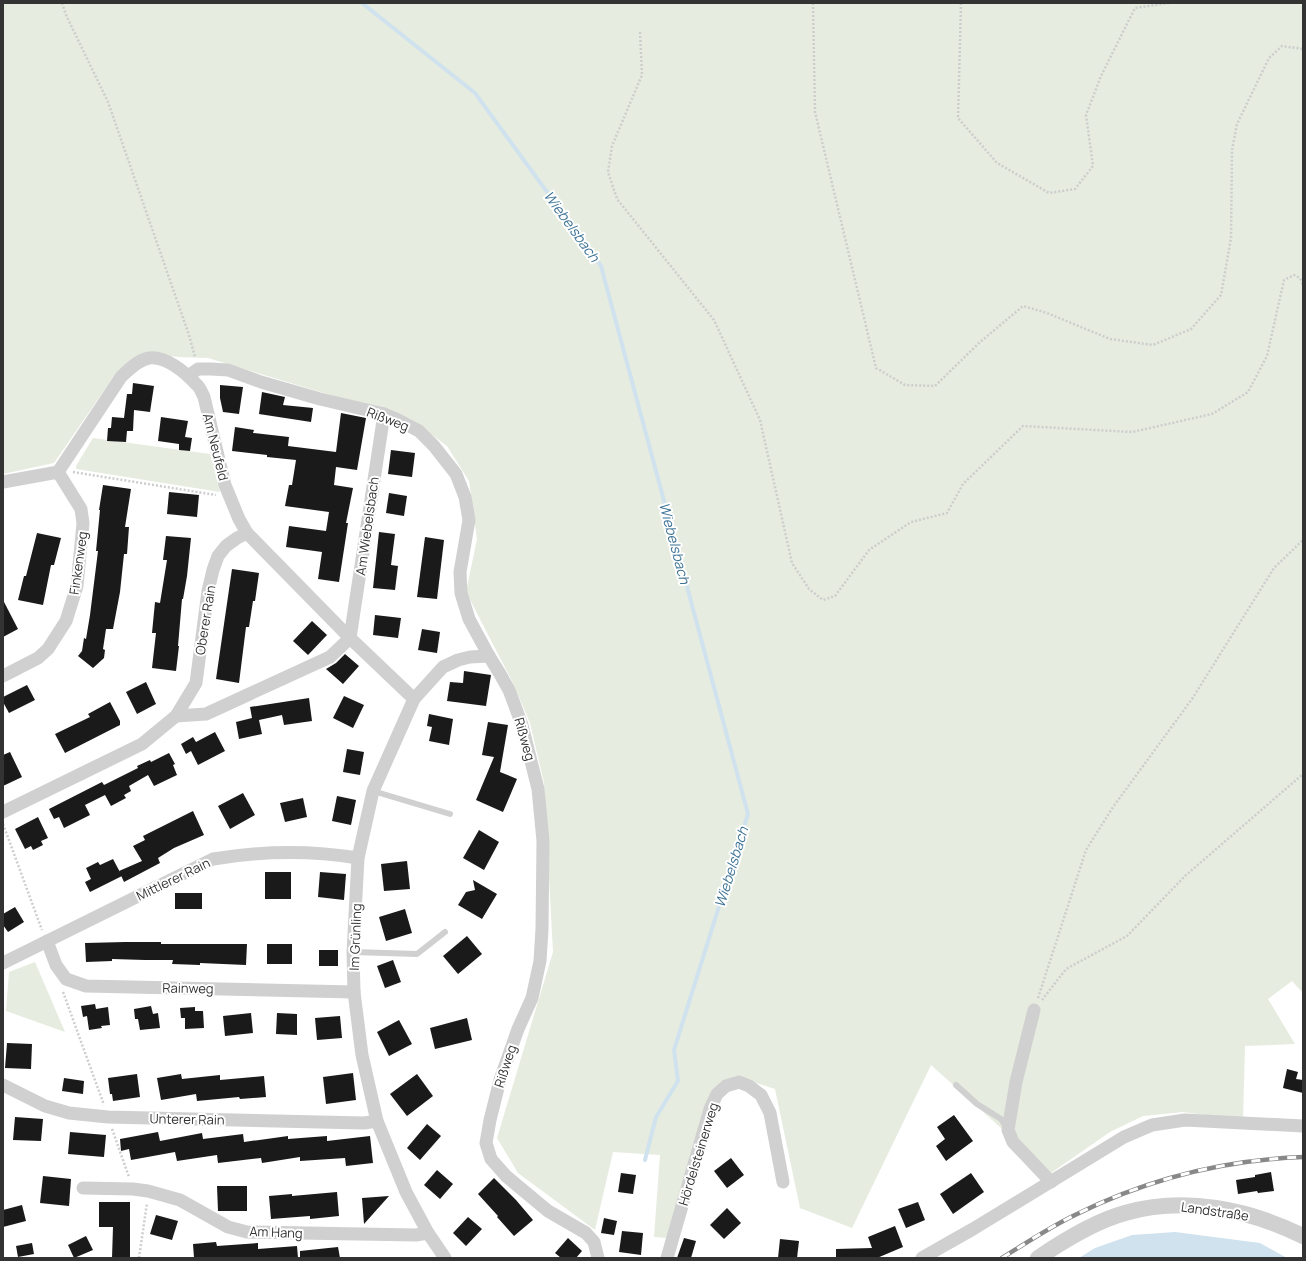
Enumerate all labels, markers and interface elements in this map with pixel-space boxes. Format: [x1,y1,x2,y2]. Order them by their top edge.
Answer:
water label: Wiebelsbach [540,187,605,266]
street label: Rißweg [364,403,412,435]
street label: Am Neufeld [199,411,233,483]
street label: Am Wiebelsbach [351,476,383,576]
water label: Wiebelsbach [655,500,695,586]
street label: Finkenweg [65,530,91,596]
street label: Oberer Rain [191,584,219,656]
street label: Rißweg [510,715,540,763]
water label: Wiebelsbach [710,824,752,910]
street label: Mittlerer Rain [133,853,213,905]
street label: Im Grünling [345,903,365,971]
street label: Rainweg [162,979,214,997]
street label: Rißweg [490,1042,520,1090]
street label: Hördelsteinerweg [674,1100,722,1208]
street label: Unterer Rain [149,1109,225,1129]
street label: Landstraße [1180,1197,1250,1225]
street label: Am Hang [249,1222,303,1242]

